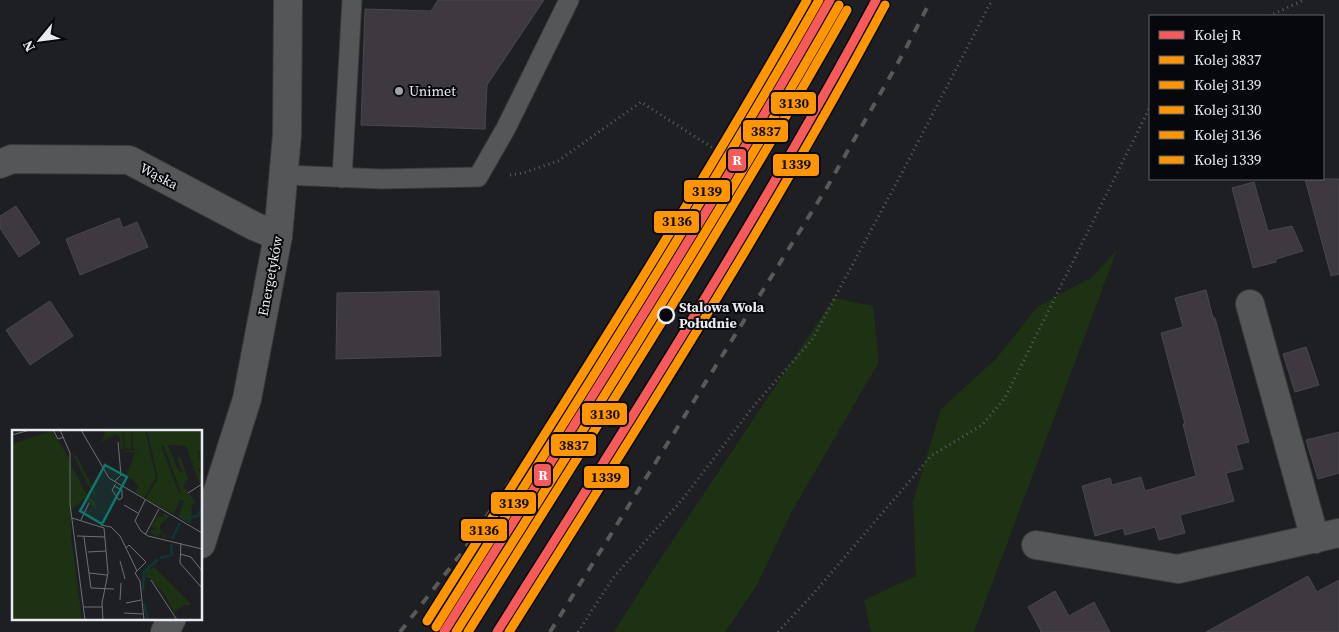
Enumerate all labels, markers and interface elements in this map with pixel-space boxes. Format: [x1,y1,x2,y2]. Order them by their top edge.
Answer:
north arrow [15,15,65,65]
legend [1149,15,1324,180]
text: Kolej R [1194,24,1242,45]
text: N [17,37,40,56]
text: Kolej 3837 [1194,49,1262,70]
text: Kolej 3139 [1194,74,1262,95]
place label: Unimet [409,81,456,101]
marker: Unimet [393,85,405,97]
line badge: 3130 [770,91,817,115]
text: 3130 [779,93,810,113]
text: Kolej 3130 [1194,99,1262,120]
line badge: 3837 [742,119,789,143]
text: 3837 [751,121,782,141]
text: Kolej 3136 [1194,124,1262,145]
line badge: R [727,148,747,172]
text: Kolej 1339 [1194,149,1262,170]
text: R [732,150,742,170]
line badge: 1339 [772,153,820,177]
text: 1339 [781,154,812,174]
street label: Wąska [136,158,182,195]
line badge: 3139 [683,179,731,203]
text: 3139 [692,181,723,201]
line badge: 3136 [653,210,700,234]
text: 3136 [662,211,693,231]
street label: Energetyków [252,234,288,318]
place label: Stalowa Wola Południe [679,297,765,333]
marker: Stalowa Wola Południe [657,306,675,324]
line badge: 3130 [581,402,628,426]
text: 3130 [590,404,621,424]
inset map [12,430,202,620]
line badge: 3837 [550,433,597,457]
text: 3837 [559,435,590,455]
line badge: R [533,463,552,487]
text: R [538,465,548,485]
line badge: 1339 [583,465,630,489]
text: 1339 [591,467,622,487]
line badge: 3139 [490,491,537,515]
text: 3139 [499,493,530,513]
line badge: 3136 [460,518,508,542]
text: 3136 [469,520,500,540]

